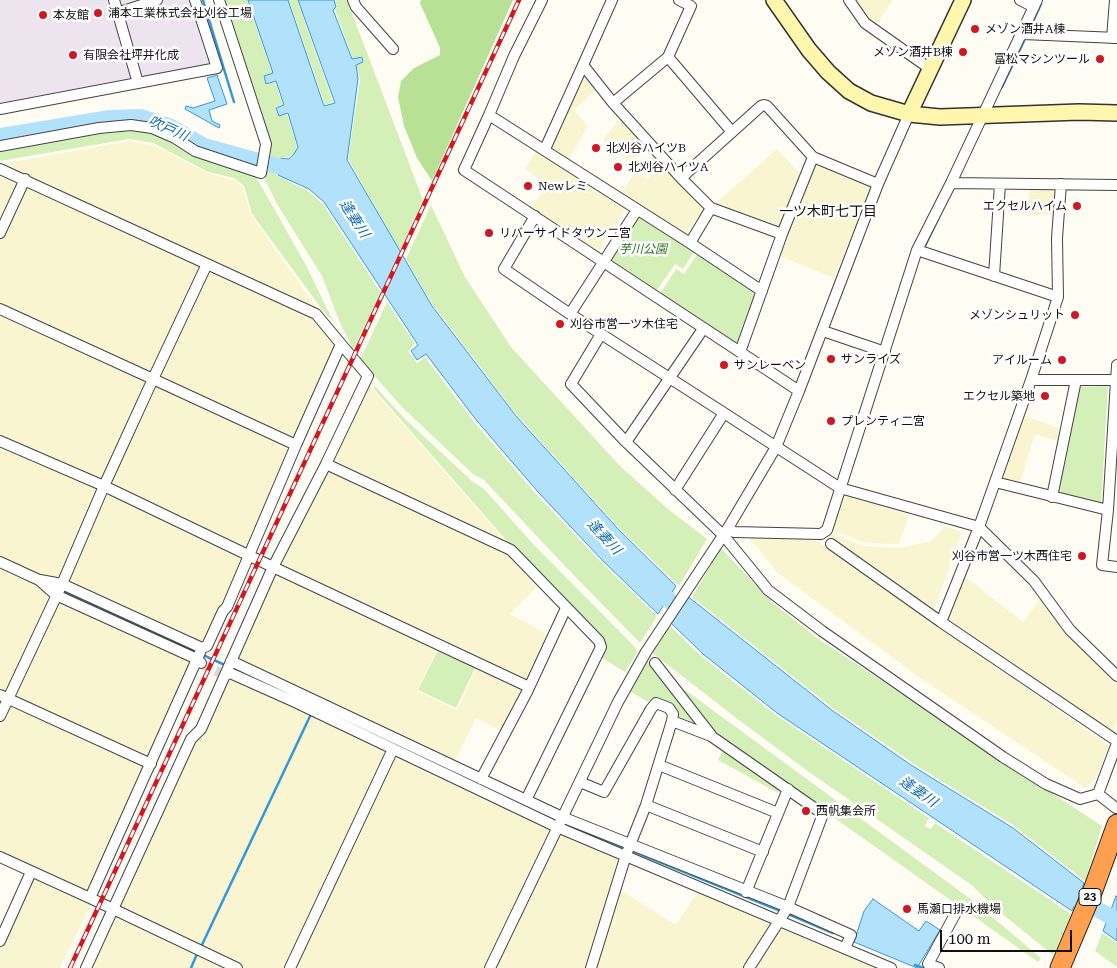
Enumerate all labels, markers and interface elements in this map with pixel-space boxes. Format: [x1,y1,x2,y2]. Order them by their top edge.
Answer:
place label: 浦本工業株式会社刈谷工場 [108,6,252,20]
marker: 浦本工業株式会社刈谷工場 [92,7,104,19]
place label: 本友館 [53,8,89,22]
marker: 本友館 [37,9,49,21]
place label: メゾン酒井A棟 [985,22,1065,36]
marker: メゾン酒井A棟 [969,23,981,35]
place label: メゾン酒井B棟 [873,45,953,59]
marker: メゾン酒井B棟 [957,46,969,58]
place label: 有限会社坪井化成 [83,48,179,62]
marker: 有限会社坪井化成 [67,49,79,61]
place label: 冨松マシンツール [994,52,1090,66]
marker: 冨松マシンツール [1094,53,1106,65]
water label: 吹戸川 [145,113,191,145]
place label: 北刈谷ハイツB [606,141,686,155]
marker: 北刈谷ハイツB [590,142,602,154]
place label: 北刈谷ハイツA [628,160,708,174]
marker: 北刈谷ハイツA [612,161,624,173]
place label: Newレミ [538,179,588,193]
marker: Newレミ [522,180,534,192]
water label: 逢妻川 [336,197,372,241]
place label: エクセルハイム [983,199,1067,213]
marker: エクセルハイム [1071,200,1083,212]
district label: 一ツ木町七丁目 [779,204,877,220]
place label: リバーサイドタウン二宮 [499,226,631,240]
marker: リバーサイドタウン二宮 [483,227,495,239]
park label: 芋川公園 [619,242,667,256]
place label: メゾンシュリット [969,308,1065,322]
marker: メゾンシュリット [1069,309,1081,321]
place label: 刈谷市営一ツ木住宅 [570,317,678,331]
marker: 刈谷市営一ツ木住宅 [554,318,566,330]
place label: サンライズ [841,352,901,366]
marker: サンライズ [825,353,837,365]
place label: アイルーム [992,353,1052,367]
marker: アイルーム [1056,354,1068,366]
place label: サンレーベン [734,358,806,372]
marker: サンレーベン [718,359,730,371]
place label: エクセル築地 [963,389,1035,403]
marker: エクセル築地 [1039,390,1051,402]
place label: プレンティ二宮 [841,414,925,428]
marker: プレンティ二宮 [825,415,837,427]
water label: 逢妻川 [584,516,624,558]
place label: 刈谷市営一ツ木西住宅 [952,549,1072,563]
marker: 刈谷市営一ツ木西住宅 [1076,550,1088,562]
water label: 逢妻川 [896,773,940,811]
place label: 西帆集会所 [816,804,876,818]
marker: 西帆集会所 [800,805,812,817]
road number: 23 [1079,889,1101,906]
place label: 馬瀬口排水機場 [917,902,1001,916]
marker: 馬瀬口排水機場 [901,903,913,915]
scale bar [942,920,1074,952]
text: 100 m [948,930,991,948]

